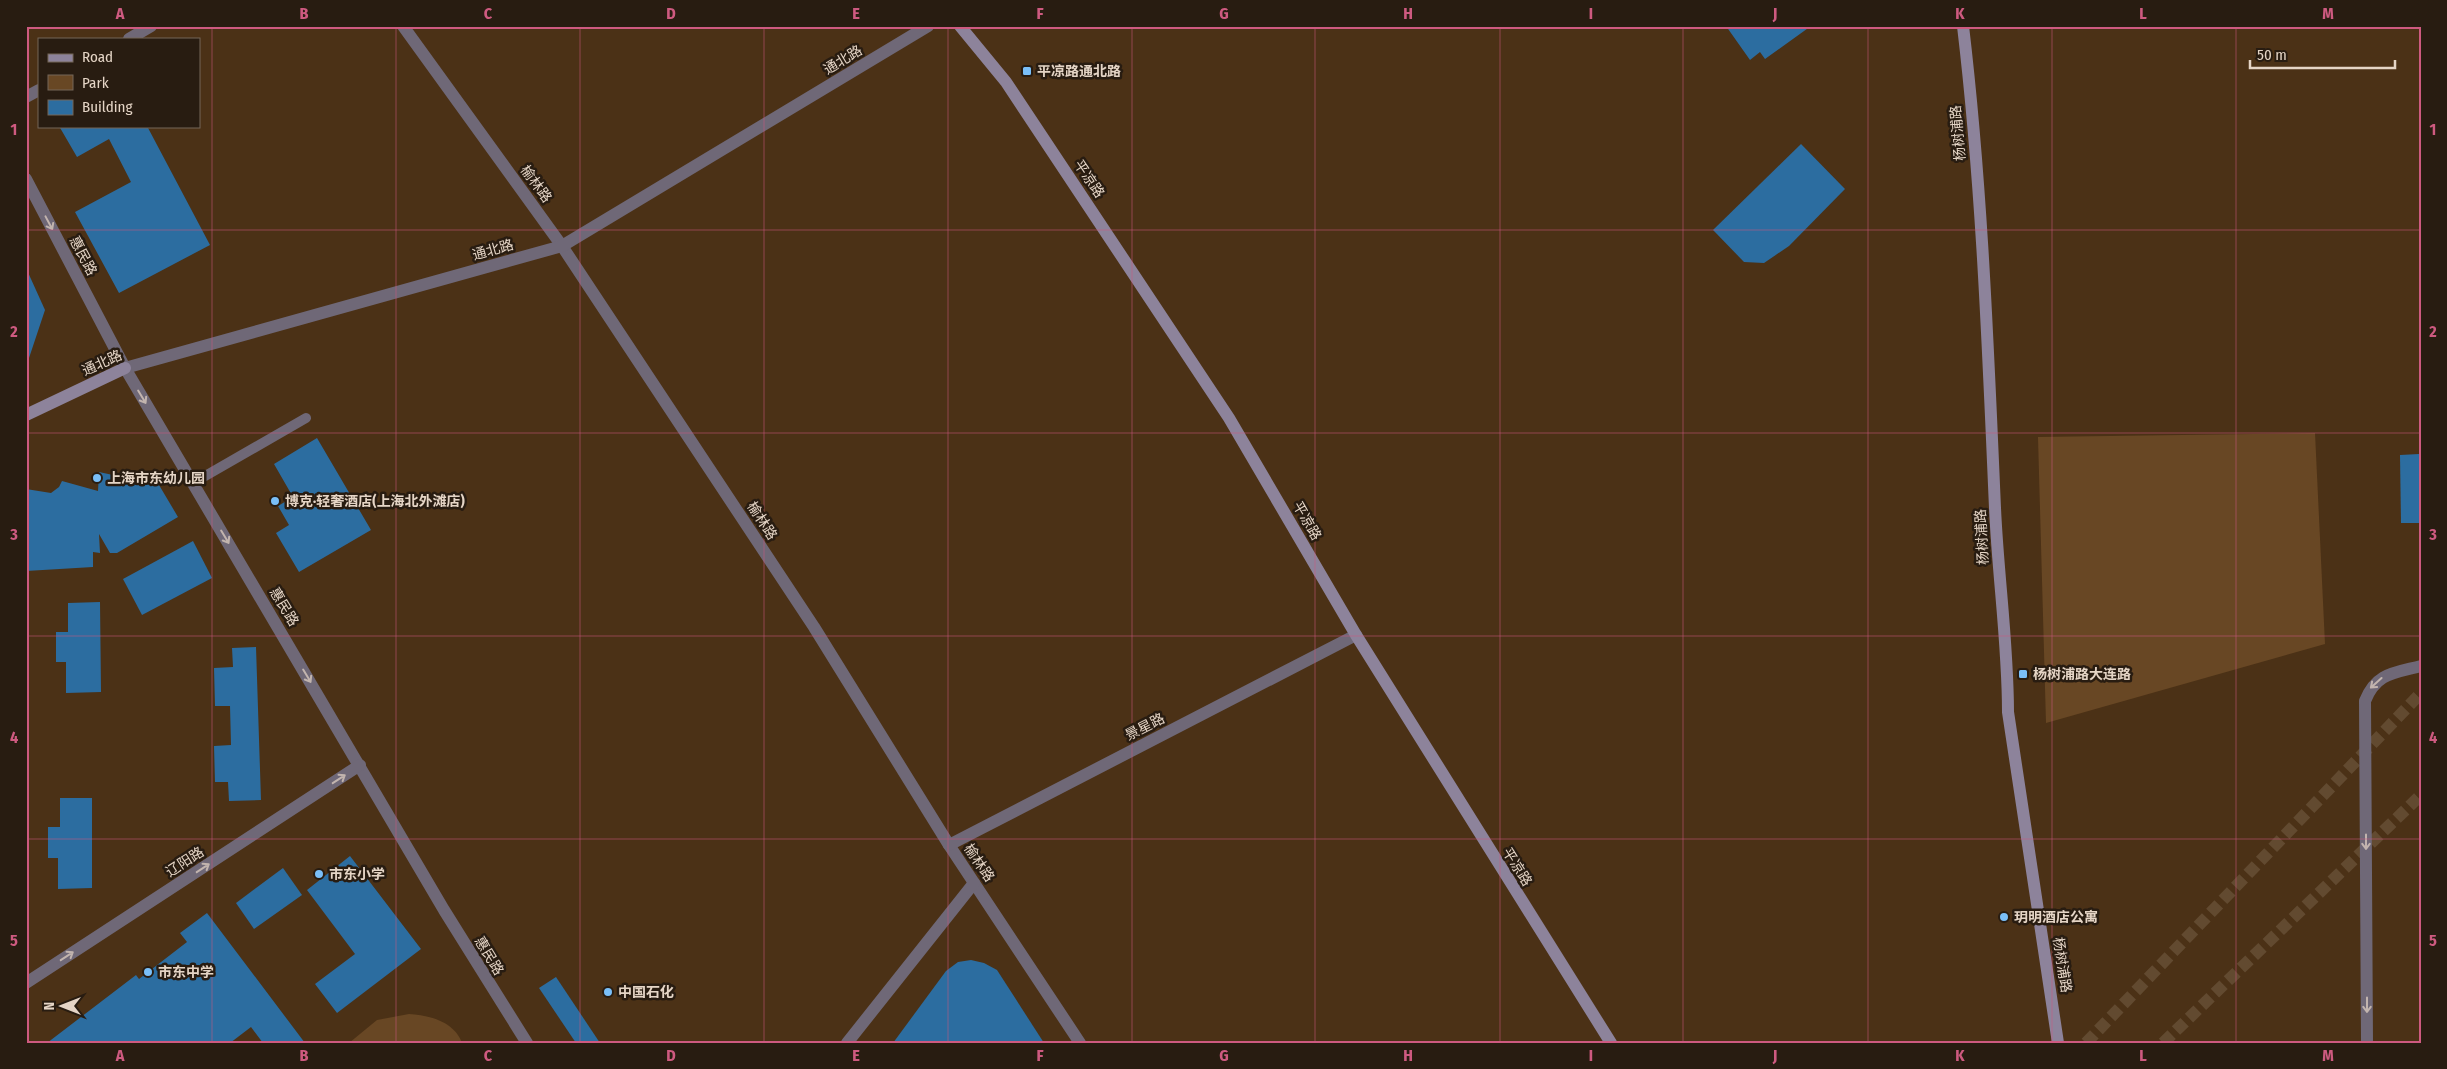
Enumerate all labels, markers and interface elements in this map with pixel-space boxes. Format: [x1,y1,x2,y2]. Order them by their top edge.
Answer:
text: A [115,4,125,23]
text: B [300,4,309,23]
text: C [484,4,493,23]
text: D [666,4,676,23]
text: E [852,4,860,23]
text: F [1036,4,1044,23]
text: G [1219,4,1229,23]
text: H [1403,4,1413,23]
text: I [1589,4,1593,23]
text: J [1772,4,1777,23]
text: K [1955,4,1965,23]
text: L [2139,4,2147,23]
text: M [2322,4,2334,23]
legend [38,38,200,128]
scale bar [2250,38,2394,70]
street label: 通北路 [821,42,865,78]
text: 50 m [2257,46,2287,64]
text: Road [82,48,113,66]
place label: 平凉路通北路 [1037,63,1121,80]
marker: 平凉路通北路 [1021,65,1033,77]
text: Park [82,74,109,92]
text: Building [82,98,133,116]
street label: 杨树浦路 [1947,104,1969,162]
text: 1 [11,120,17,139]
text: 1 [2430,120,2436,139]
street label: 平凉路 [1070,157,1108,201]
street label: 榆林路 [517,162,555,206]
one-way arrow [44,215,54,230]
street label: 惠民路 [66,233,100,279]
street label: 通北路 [470,236,516,264]
text: 2 [9,322,18,341]
text: 2 [2428,322,2437,341]
street label: 通北路 [79,347,125,379]
one-way arrow [138,389,148,403]
place label: 上海市东幼儿园 [107,470,205,487]
marker: 上海市东幼儿园 [91,472,103,484]
place label: 博克·轻奢酒店(上海北外滩店) [285,493,465,510]
marker: 博克·轻奢酒店(上海北外滩店) [269,495,281,507]
street label: 榆林路 [743,499,781,543]
street label: 平凉路 [1289,499,1325,543]
street label: 杨树浦路 [1972,509,1992,565]
text: 3 [9,525,18,544]
text: 3 [2428,525,2437,544]
one-way arrow [220,529,230,543]
street label: 惠民路 [266,585,302,629]
place label: 杨树浦路大连路 [2033,666,2131,683]
marker: 杨树浦路大连路 [2017,668,2029,680]
one-way arrow [303,669,313,683]
one-way arrow [2370,677,2383,689]
street label: 景星路 [1122,710,1168,744]
text: 4 [10,728,18,747]
text: 4 [2429,728,2437,747]
one-way arrow [332,774,346,784]
one-way arrow [2361,834,2371,850]
street label: 榆林路 [960,841,998,885]
street label: 辽阳路 [163,843,207,881]
street label: 平凉路 [1499,845,1535,889]
one-way arrow [196,862,210,872]
place label: 市东小学 [329,866,385,883]
marker: 市东小学 [313,868,325,880]
place label: 玥明酒店公寓 [2014,909,2098,926]
marker: 玥明酒店公寓 [1998,911,2010,923]
text: 5 [10,931,18,950]
text: 5 [2429,931,2437,950]
street label: 惠民路 [471,934,507,978]
street label: 杨树浦路 [2049,936,2075,994]
one-way arrow [60,951,74,962]
place label: 市东中学 [158,964,214,981]
marker: 市东中学 [142,966,154,978]
north arrow [38,982,88,1032]
place label: 中国石化 [618,984,674,1001]
marker: 中国石化 [602,986,614,998]
one-way arrow [2362,996,2372,1012]
text: N [41,1002,58,1010]
text: A [115,1046,125,1065]
text: B [300,1046,309,1065]
text: C [484,1046,493,1065]
text: D [666,1046,676,1065]
text: E [852,1046,860,1065]
text: F [1036,1046,1044,1065]
text: G [1219,1046,1229,1065]
text: H [1403,1046,1413,1065]
text: I [1589,1046,1593,1065]
text: J [1772,1046,1777,1065]
text: K [1955,1046,1965,1065]
text: L [2139,1046,2147,1065]
text: M [2322,1046,2334,1065]

